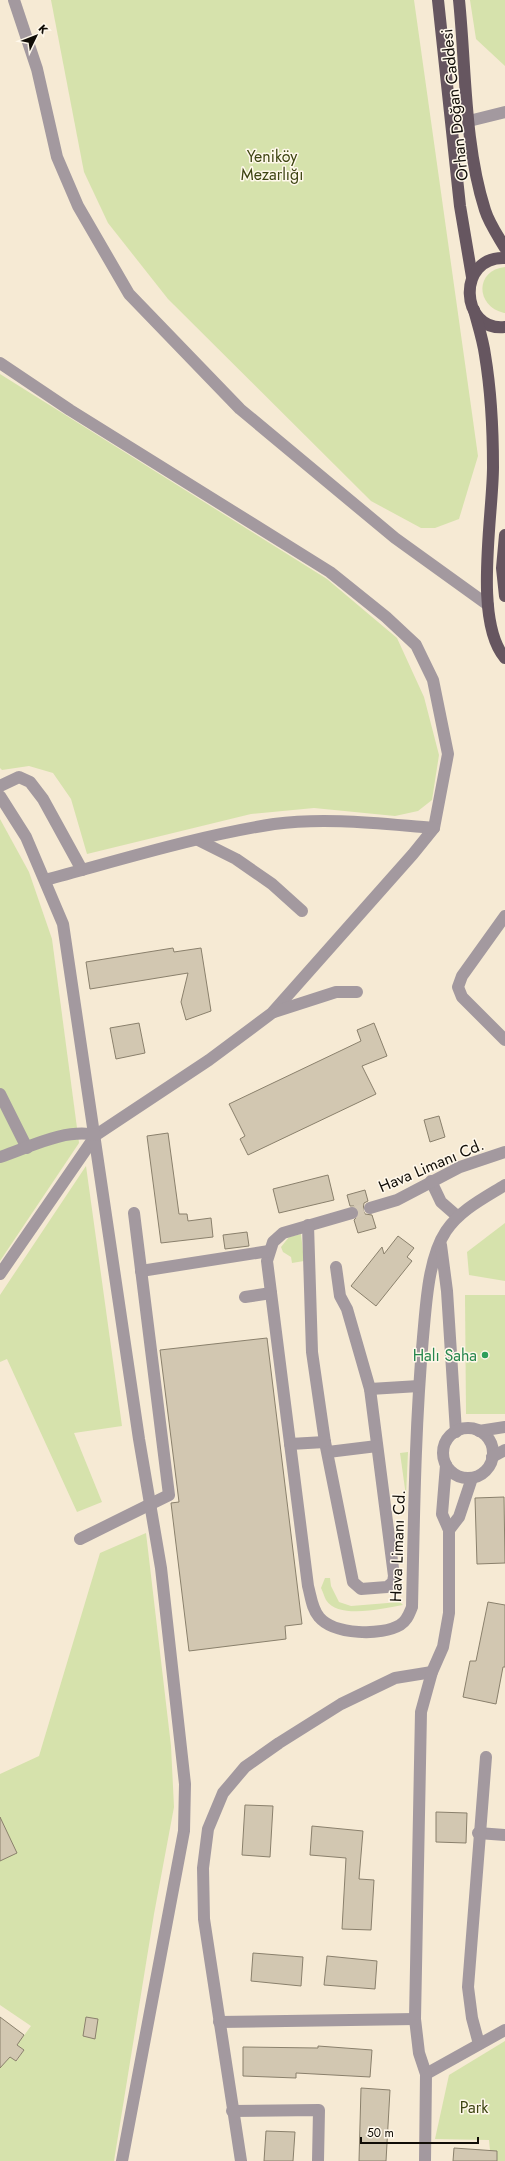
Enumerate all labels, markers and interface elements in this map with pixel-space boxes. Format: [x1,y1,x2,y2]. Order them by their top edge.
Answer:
north arrow [16,16,56,56]
text: K [35,21,52,38]
street label: Orhan Doğan Caddesi [435,28,474,182]
park label: Yeniköy Mezarlığı [241,145,303,186]
street label: Hava Limanı Cd. [375,1133,487,1198]
place label: Halı Saha [413,1344,477,1367]
marker: Halı Saha [480,1350,490,1360]
street label: Hava Limanı Cd. [384,1489,411,1603]
park label: Park [460,2096,489,2119]
scale bar [361,2119,478,2145]
text: 50 m [367,2124,394,2142]

